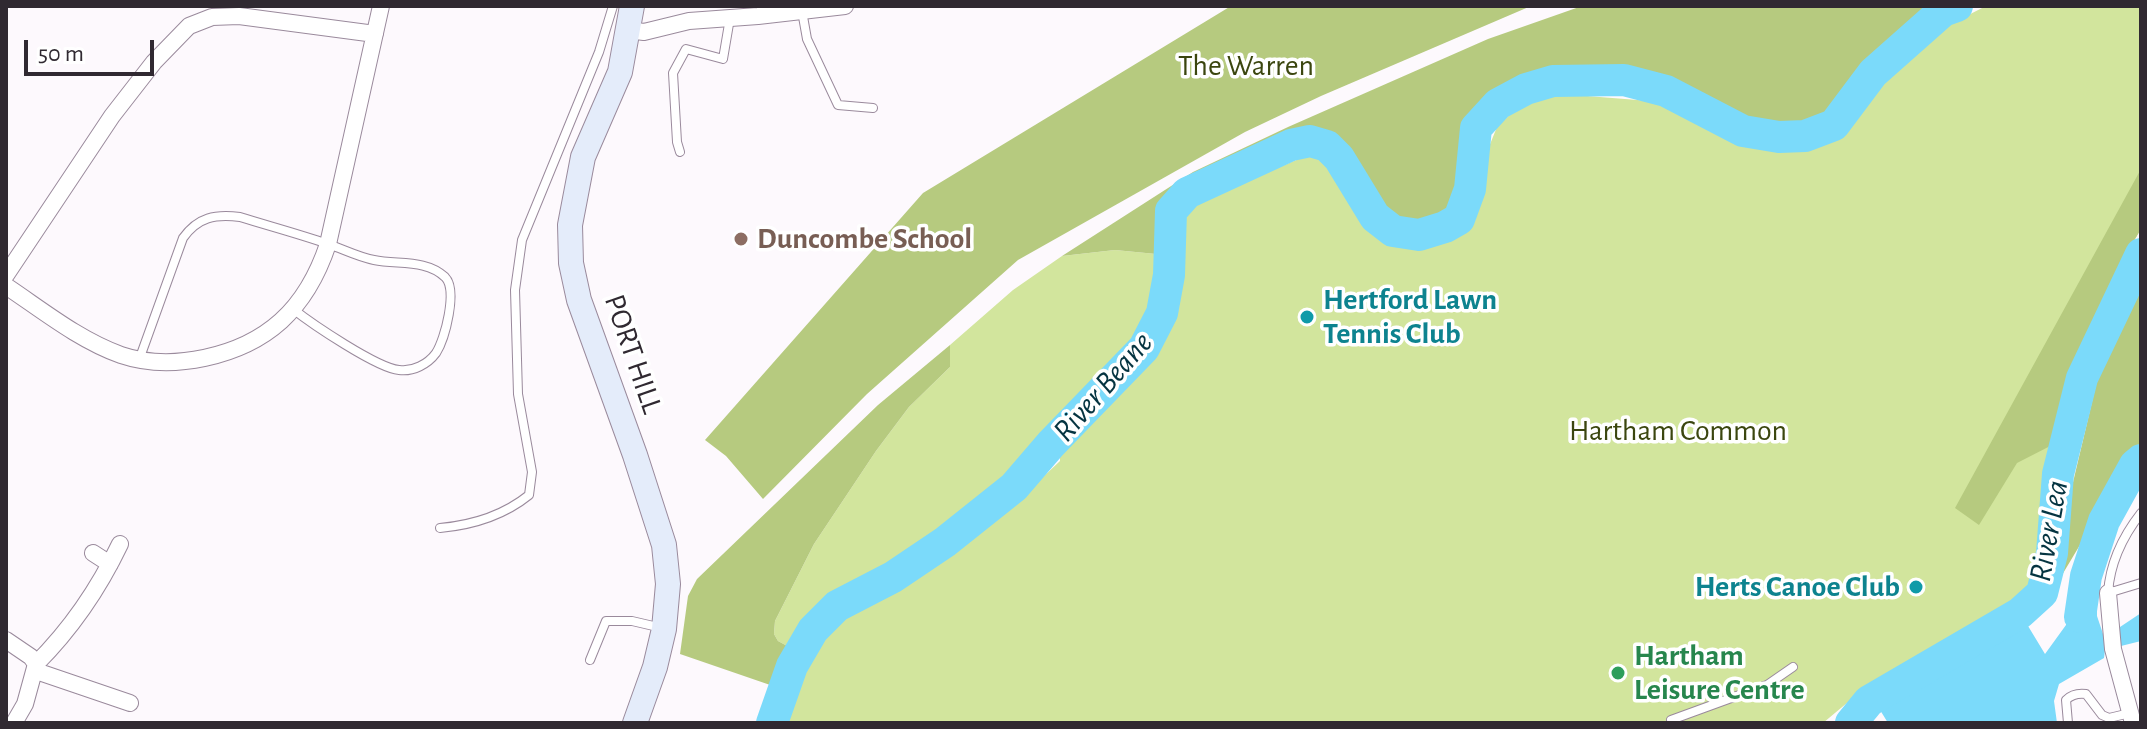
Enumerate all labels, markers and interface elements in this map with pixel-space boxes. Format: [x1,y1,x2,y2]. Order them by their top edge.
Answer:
scale bar [28,24,158,74]
text: 50 m [38,42,84,66]
park label: The Warren [1178,48,1314,84]
place label: Duncombe School [757,221,972,257]
marker: Duncombe School [732,230,750,248]
place label: Hertford Lawn Tennis Club [1323,282,1497,352]
street label: PORT HILL [596,290,670,418]
marker: Hertford Lawn Tennis Club [1298,308,1316,326]
water label: River Beane [1045,324,1161,450]
park label: Hartham Common [1569,413,1787,449]
water label: River Lea [2021,477,2077,585]
place label: Herts Canoe Club [1695,569,1900,605]
marker: Herts Canoe Club [1907,578,1925,596]
place label: Hartham Leisure Centre [1634,638,1805,708]
marker: Hartham Leisure Centre [1609,664,1627,682]

